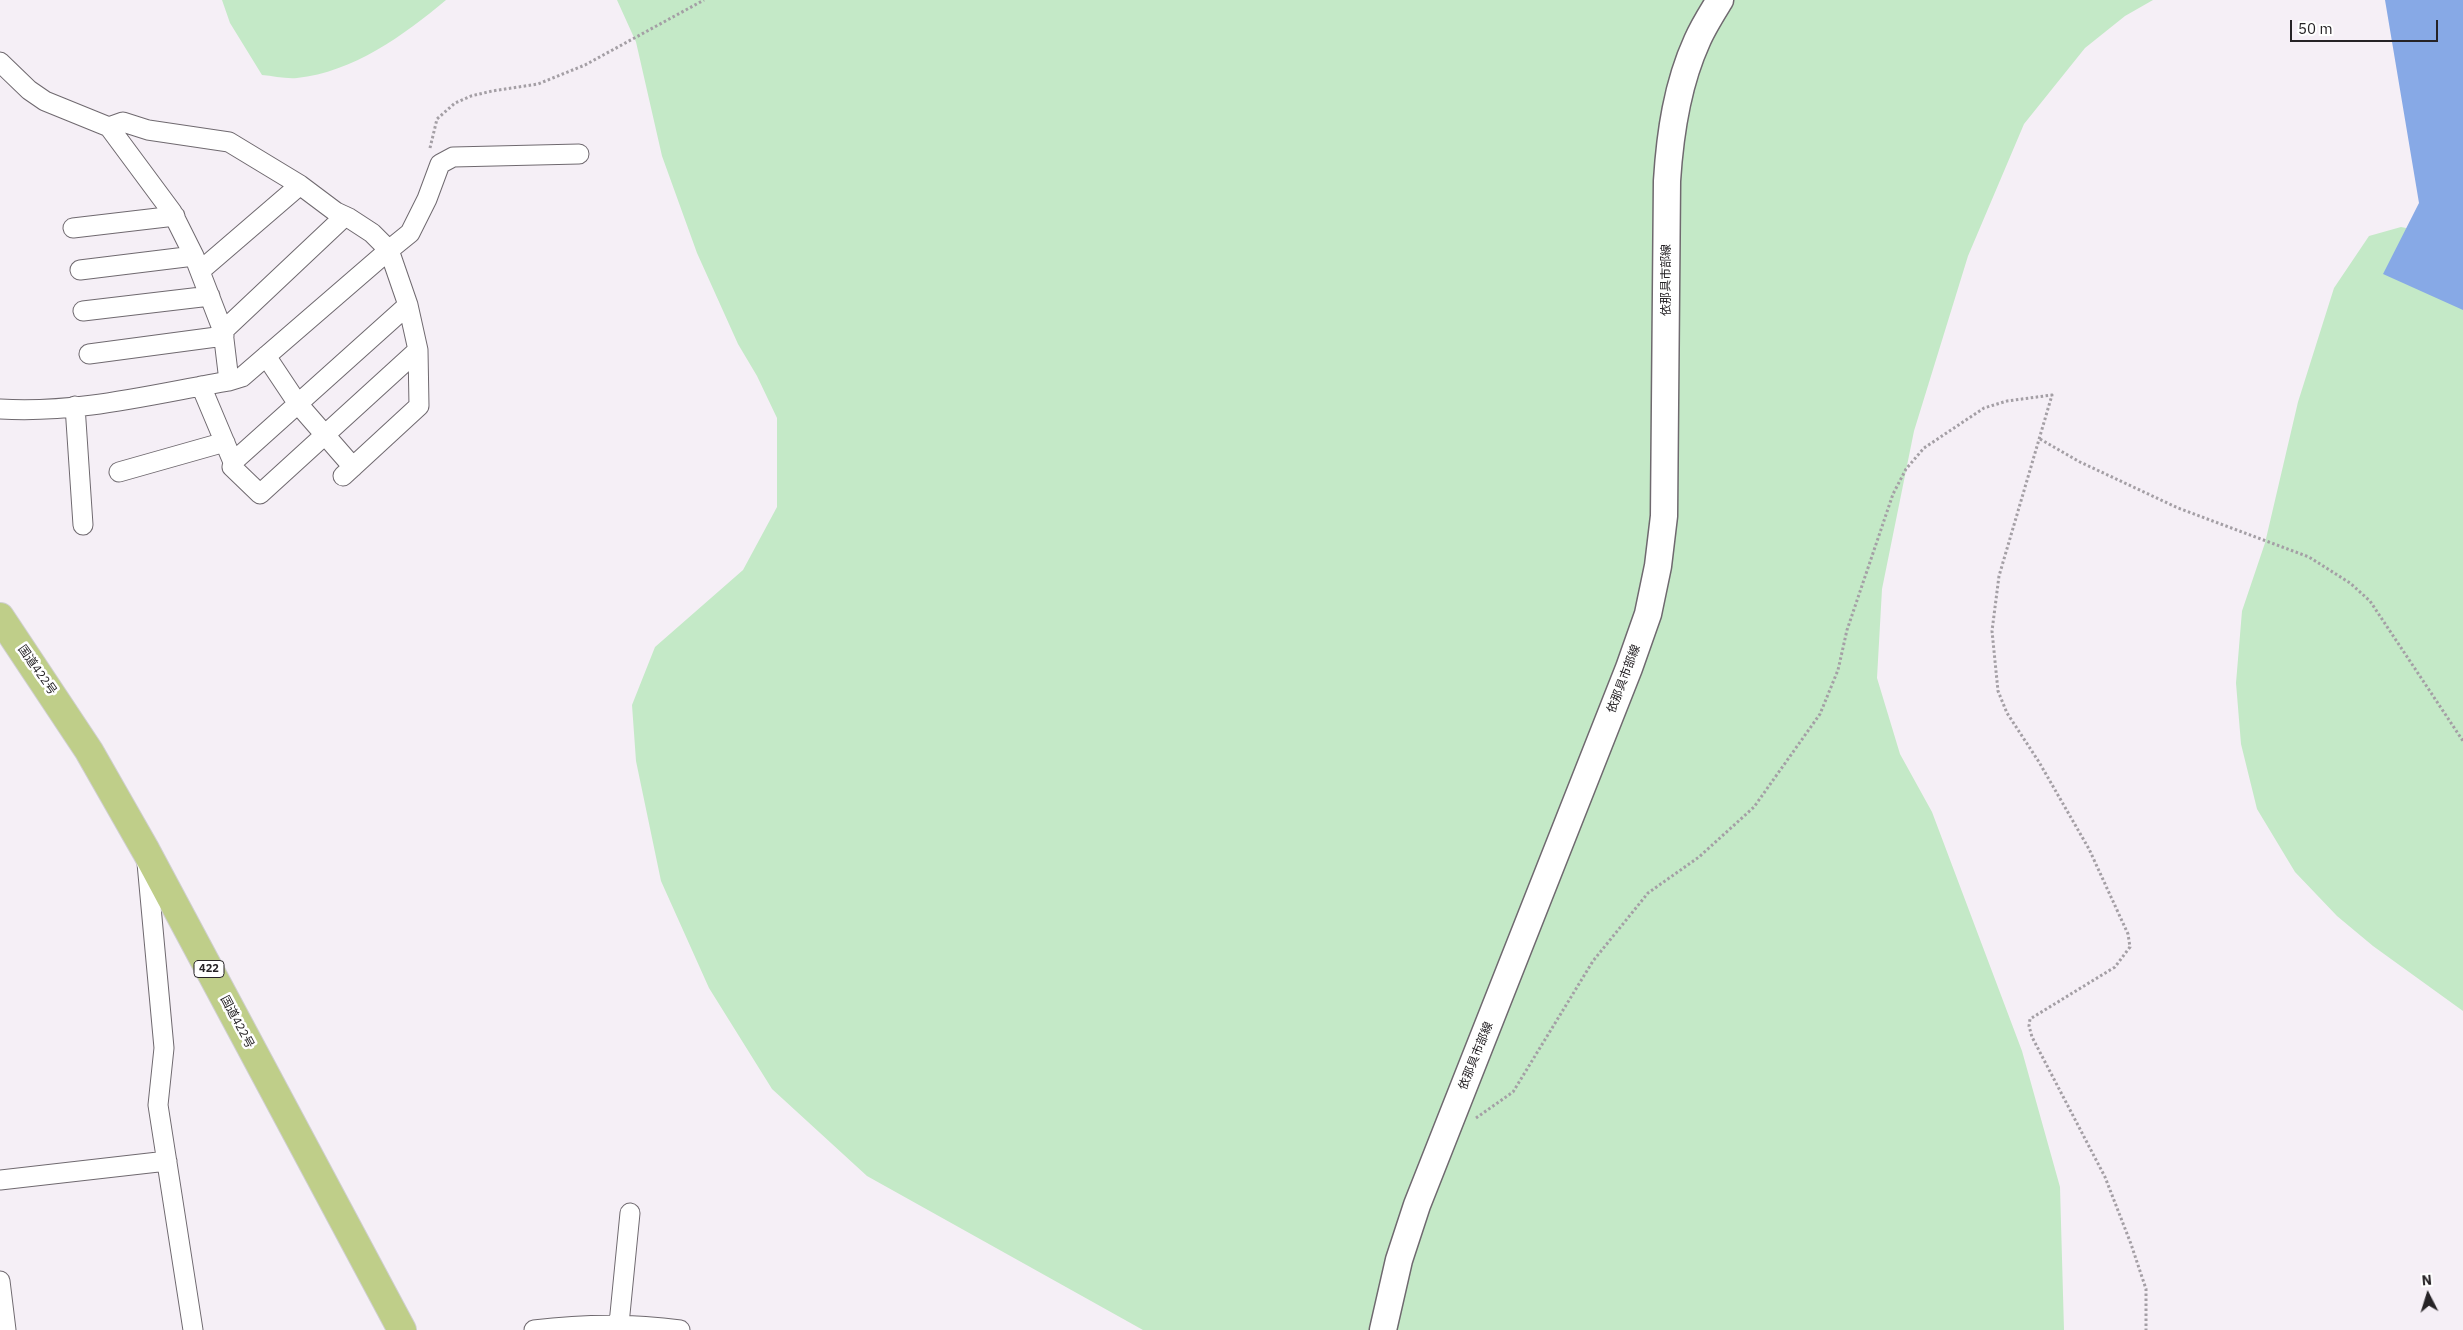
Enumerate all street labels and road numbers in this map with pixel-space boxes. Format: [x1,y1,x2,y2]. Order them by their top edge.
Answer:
street label: 依那具市部線 [1660,244,1674,316]
street label: 国道422号 [15,642,59,698]
street label: 依那具市部線 [1604,643,1644,715]
road number: 422 [194,961,224,978]
street label: 国道422号 [217,993,257,1051]
street label: 依那具市部線 [1456,1020,1496,1092]

